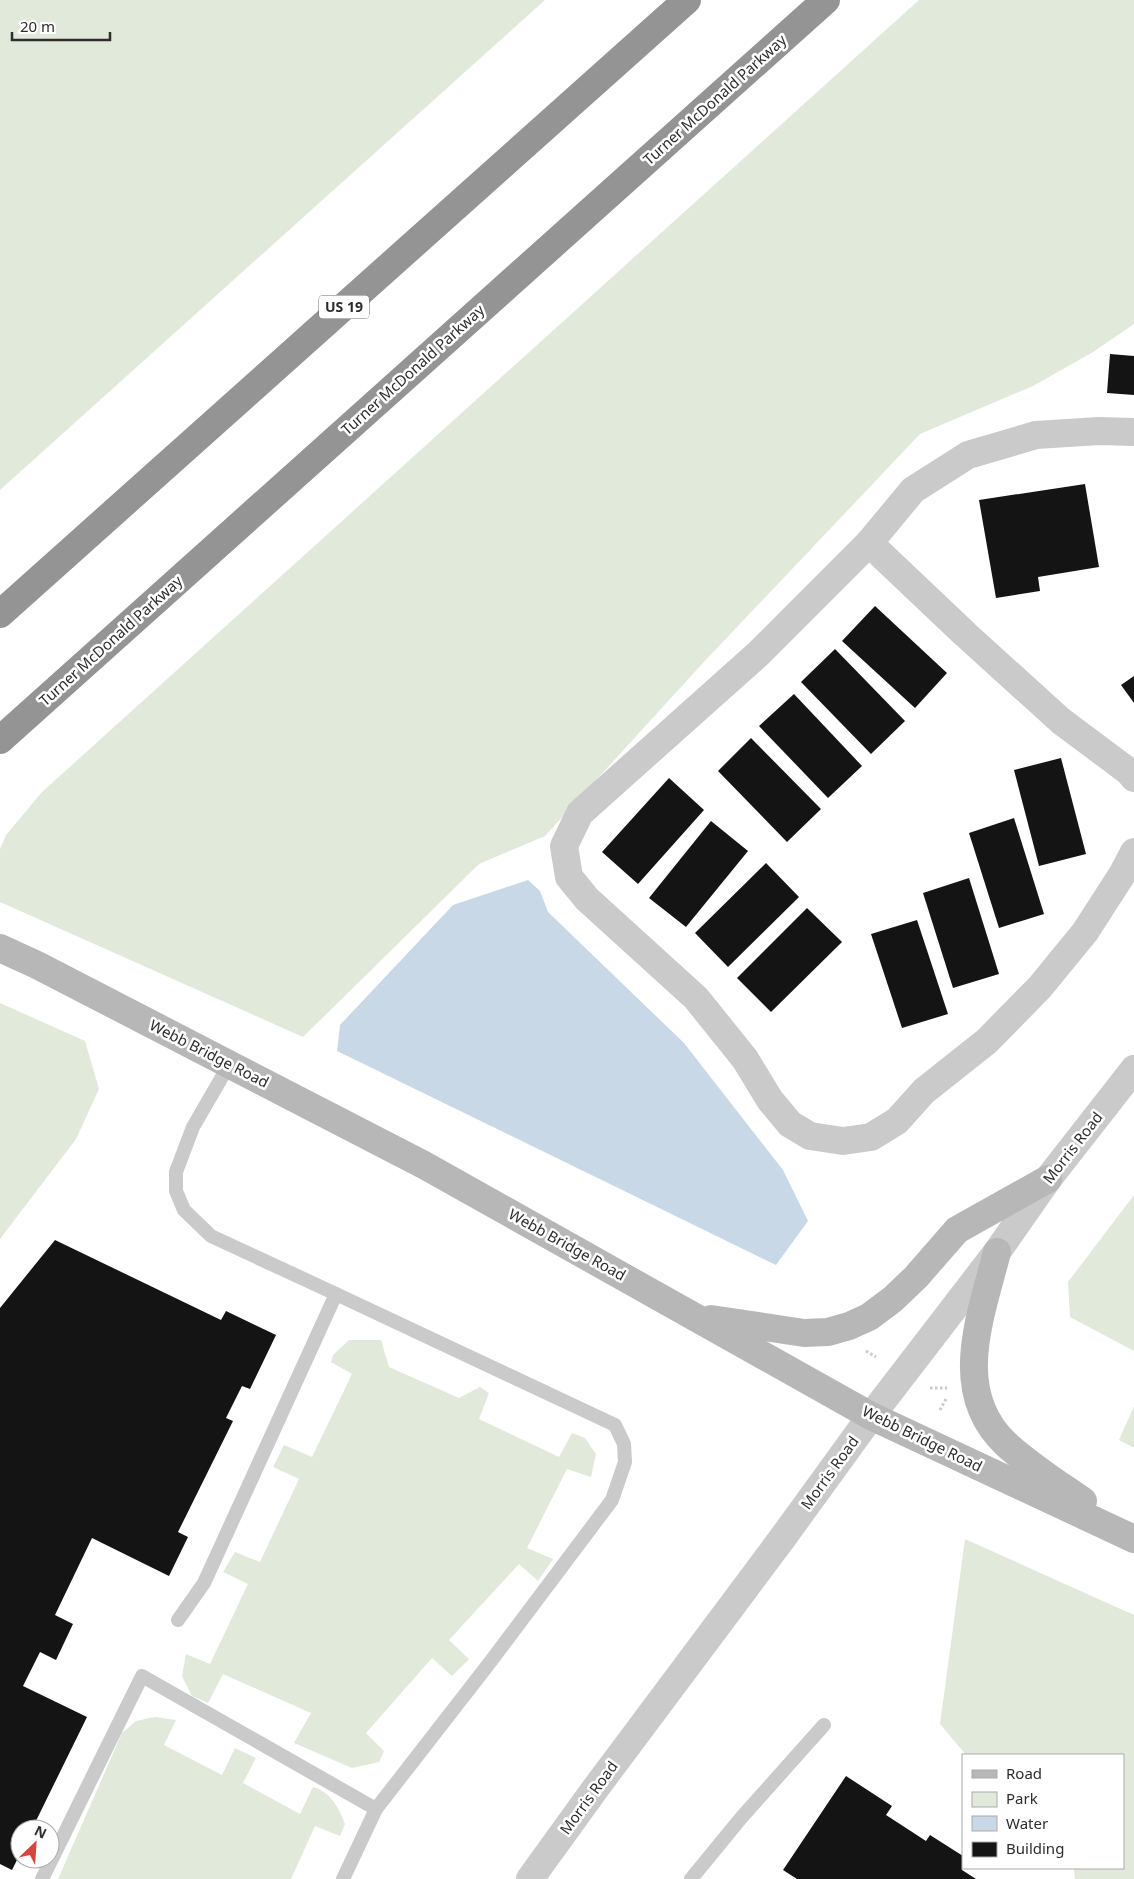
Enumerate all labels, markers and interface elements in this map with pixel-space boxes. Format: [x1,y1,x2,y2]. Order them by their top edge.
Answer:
scale bar [12,10,110,42]
text: 20 m [20,16,55,36]
street label: Turner McDonald Parkway [639,29,790,169]
road number: US 19 [319,296,369,318]
street label: Turner McDonald Parkway [337,299,488,439]
street label: Turner McDonald Parkway [35,570,186,710]
street label: Webb Bridge Road [146,1014,272,1092]
street label: Morris Road [1038,1107,1107,1187]
street label: Webb Bridge Road [505,1204,630,1285]
street label: Webb Bridge Road [859,1400,986,1476]
street label: Morris Road [796,1432,863,1513]
legend [962,1754,1124,1869]
street label: Morris Road [555,1757,622,1838]
text: Road [1006,1763,1042,1783]
text: Park [1006,1788,1038,1808]
text: Water [1006,1813,1048,1833]
north arrow [10,1819,60,1869]
text: N [32,1821,50,1843]
text: Building [1006,1838,1064,1858]

